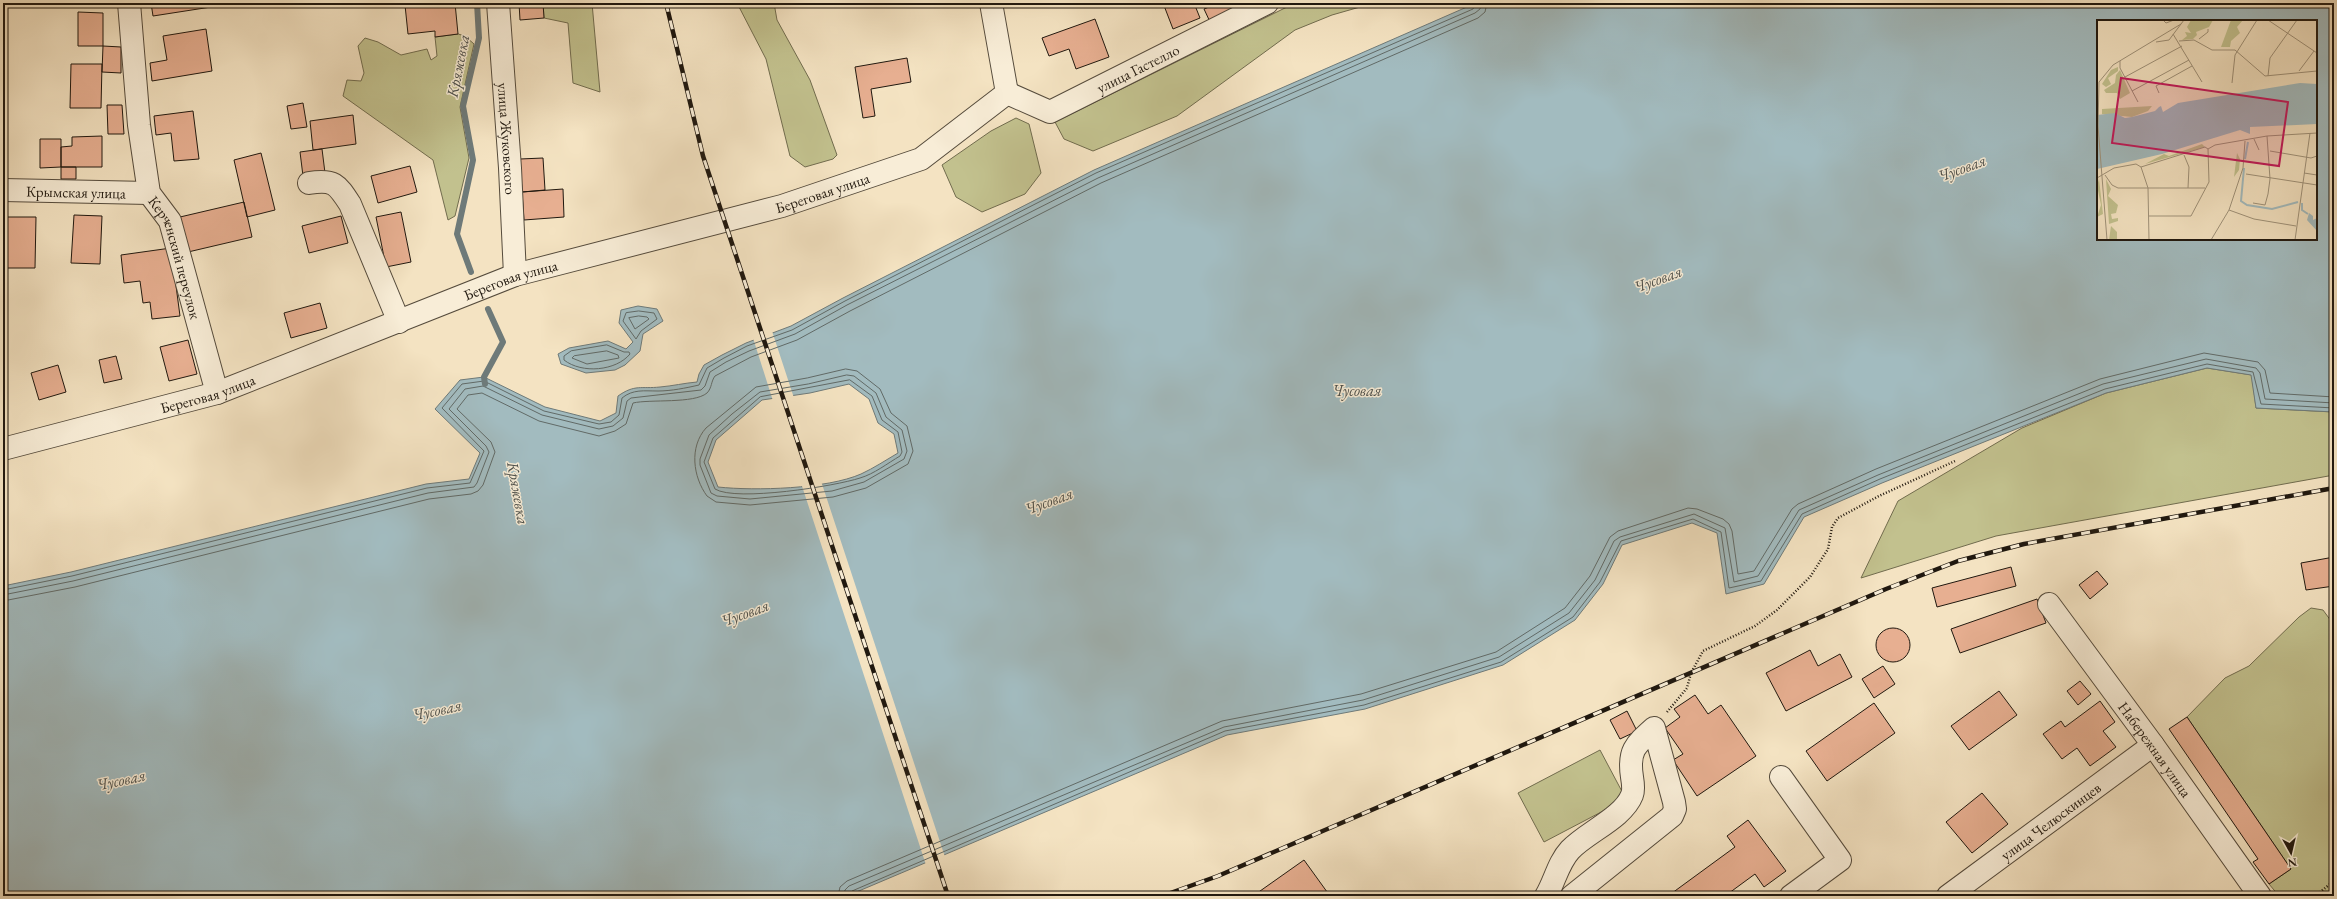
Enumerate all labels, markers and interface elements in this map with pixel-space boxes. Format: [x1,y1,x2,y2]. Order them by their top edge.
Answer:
inset map [2097,20,2317,240]
water label: Кряжевка [441,33,474,100]
street label: улица Гастелло [1093,39,1182,97]
street label: улица Жуковского [494,82,521,195]
water label: Чусовая [1935,150,1989,186]
street label: Береговая улица [773,168,872,217]
street label: Крымская улица [26,181,126,202]
street label: Керченский переулок [145,192,206,321]
street label: Береговая улица [461,255,559,304]
water label: Чусовая [1631,261,1685,297]
street label: Береговая улица [158,369,258,417]
water label: Чусовая [1332,380,1382,401]
water label: Кряжевка [502,459,534,526]
water label: Чусовая [1022,483,1076,519]
water label: Чусовая [718,595,772,631]
water label: Чусовая [411,695,463,725]
street label: Набережная улица [2115,698,2196,801]
water label: Чусовая [95,765,147,795]
street label: улица Челюскинцев [1996,777,2104,864]
north arrow [2271,833,2311,873]
text: N [2287,855,2298,870]

